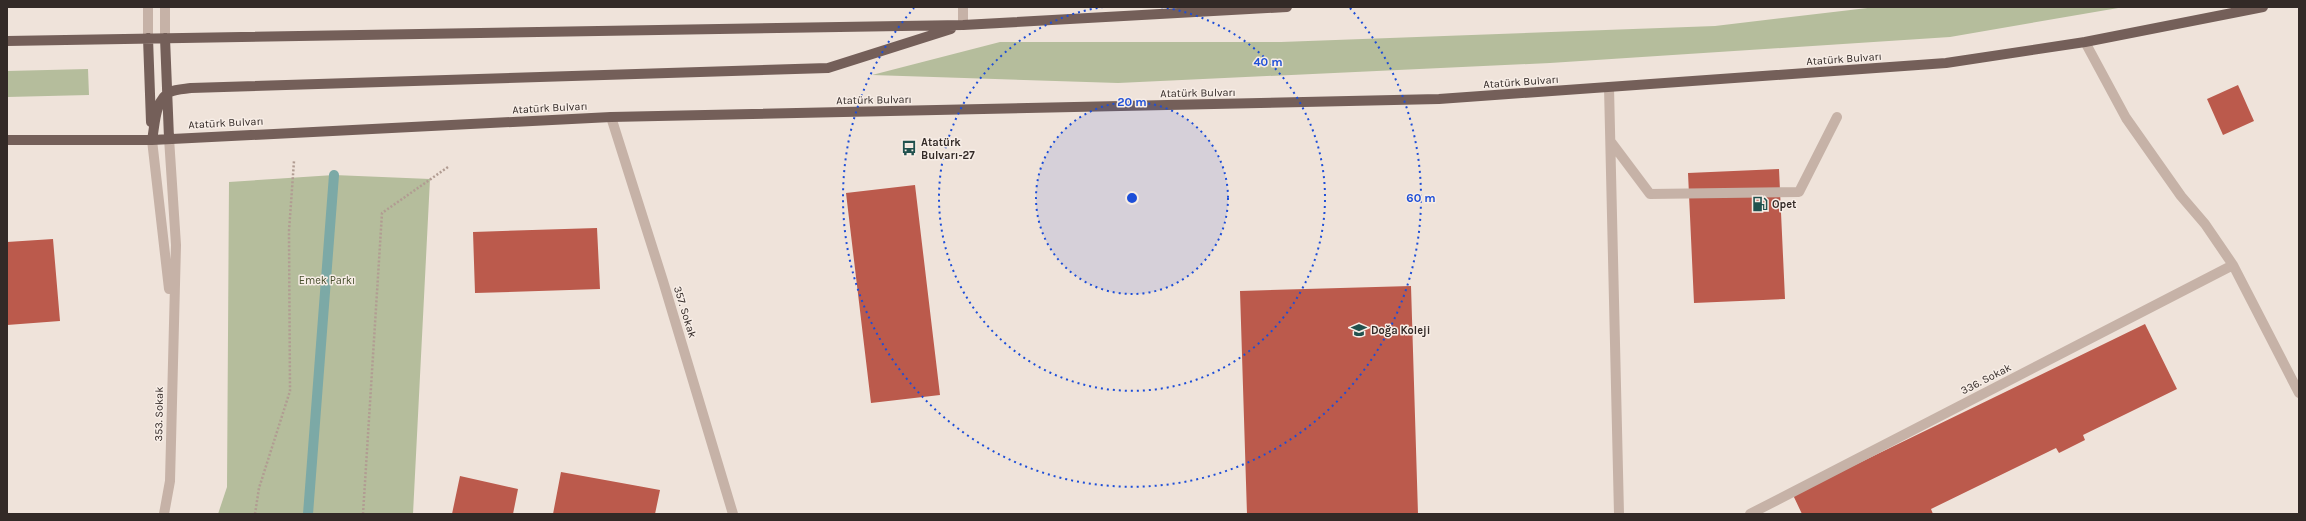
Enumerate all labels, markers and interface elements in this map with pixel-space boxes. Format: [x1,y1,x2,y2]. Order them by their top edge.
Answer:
street label: Atatürk Bulvarı [1806,50,1882,68]
text: 40 m [1253,55,1283,69]
street label: Atatürk Bulvarı [1483,73,1559,91]
street label: Atatürk Bulvarı [1160,86,1236,100]
street label: Atatürk Bulvarı [836,93,912,107]
text: 20 m [1117,95,1147,109]
street label: Atatürk Bulvarı [512,100,588,116]
street label: Atatürk Bulvarı [188,115,264,131]
place label: Atatürk Bulvarı-27 [921,136,975,162]
bus stop icon: Atatürk Bulvarı-27 [900,139,918,157]
centre of rings [1125,191,1139,205]
text: 60 m [1406,191,1436,205]
fuel station icon: Opet [1751,195,1769,213]
place label: Opet [1772,198,1797,211]
park label: Emek Parkı [299,274,355,287]
street label: 357. Sokak [671,284,699,340]
school or university icon: Doğa Koleji [1350,321,1368,339]
place label: Doğa Koleji [1371,324,1430,337]
street label: 336. Sokak [1959,361,2013,397]
street label: 353. Sokak [152,386,166,442]

